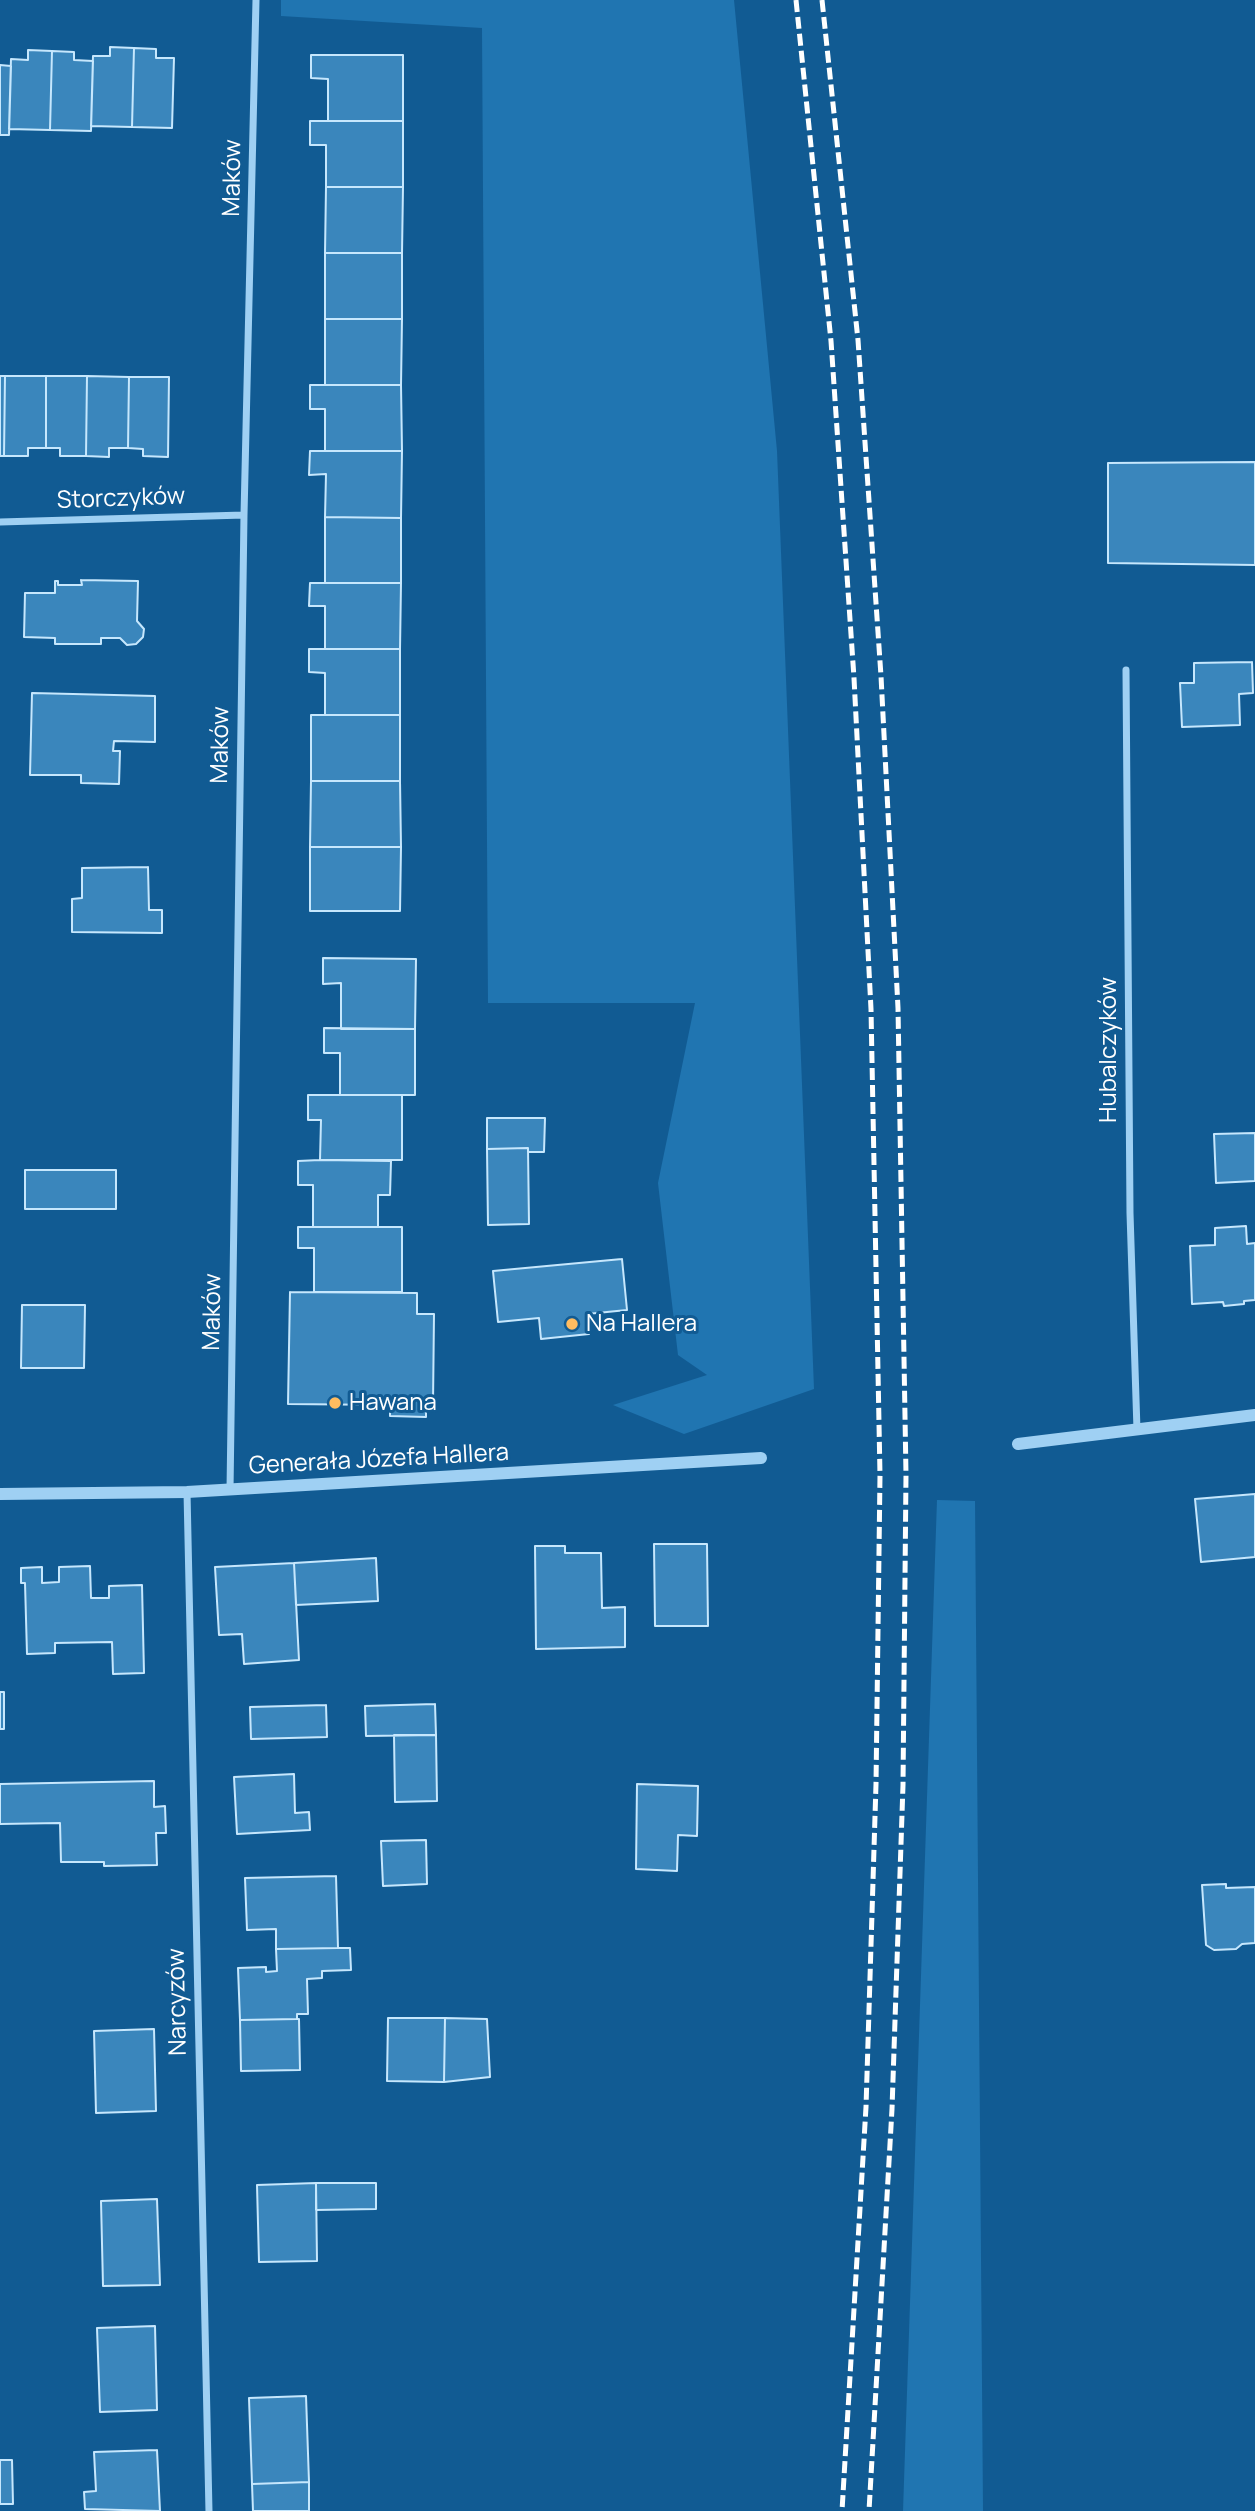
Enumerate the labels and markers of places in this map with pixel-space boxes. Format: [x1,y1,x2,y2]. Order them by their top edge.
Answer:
place label: Na Hallera [586,1310,697,1338]
marker: Na Hallera [564,1316,580,1332]
place label: Hawana [349,1389,437,1417]
marker: Hawana [327,1395,343,1411]

